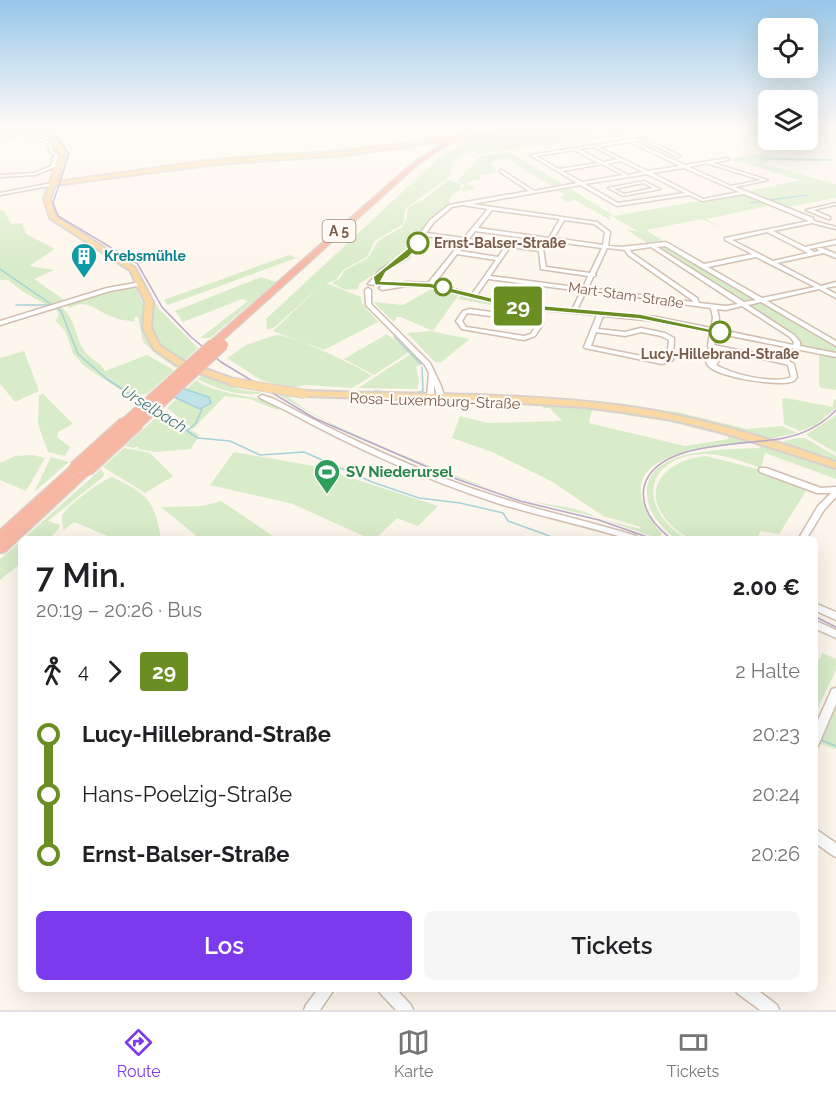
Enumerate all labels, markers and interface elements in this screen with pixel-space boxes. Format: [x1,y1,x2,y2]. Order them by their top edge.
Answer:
map controls [758,18,818,150]
button: locate [758,18,818,78]
button: layers [758,90,818,150]
road number: A 5 [322,220,356,242]
marker: Ernst-Balser-Straße [407,232,429,254]
place label: Ernst-Balser-Straße [434,235,567,251]
building icon: Krebsmühle [69,241,99,279]
place label: Krebsmühle [104,248,186,264]
unlabelled marker [434,278,452,296]
street label: Mart-Stam-Straße [567,279,685,311]
line badge: 29 [491,286,545,326]
text: 29 [506,294,530,319]
marker: Lucy-Hillebrand-Straße [709,321,731,343]
place label: Lucy-Hillebrand-Straße [641,346,800,362]
water label: Urselbach [118,381,190,437]
street label: Rosa-Luxemburg-Straße [349,389,521,413]
sports icon: SV Niederursel [312,457,342,495]
place label: SV Niederursel [346,463,453,481]
text: 7 Min. [36,556,126,595]
text: 2.00 € [733,574,800,600]
text: 20:19 – 20:26 · Bus [36,598,202,622]
icon: walk [36,655,69,688]
icon: forward [98,655,131,688]
text: 4 [78,659,89,683]
text: 29 [152,659,176,684]
text: 2 Halte [735,659,800,683]
text: Lucy-Hillebrand-Straße [82,721,331,747]
text: 20:23 [752,722,800,746]
text: Hans-Poelzig-Straße [82,781,292,807]
text: 20:24 [752,782,800,806]
text: Ernst-Balser-Straße [82,841,290,867]
text: 20:26 [751,842,800,866]
button: Los [36,911,412,980]
button: Tickets [424,911,800,980]
tab: Route [117,1026,161,1081]
tab: Karte [394,1026,433,1081]
tab: Tickets [667,1026,719,1081]

